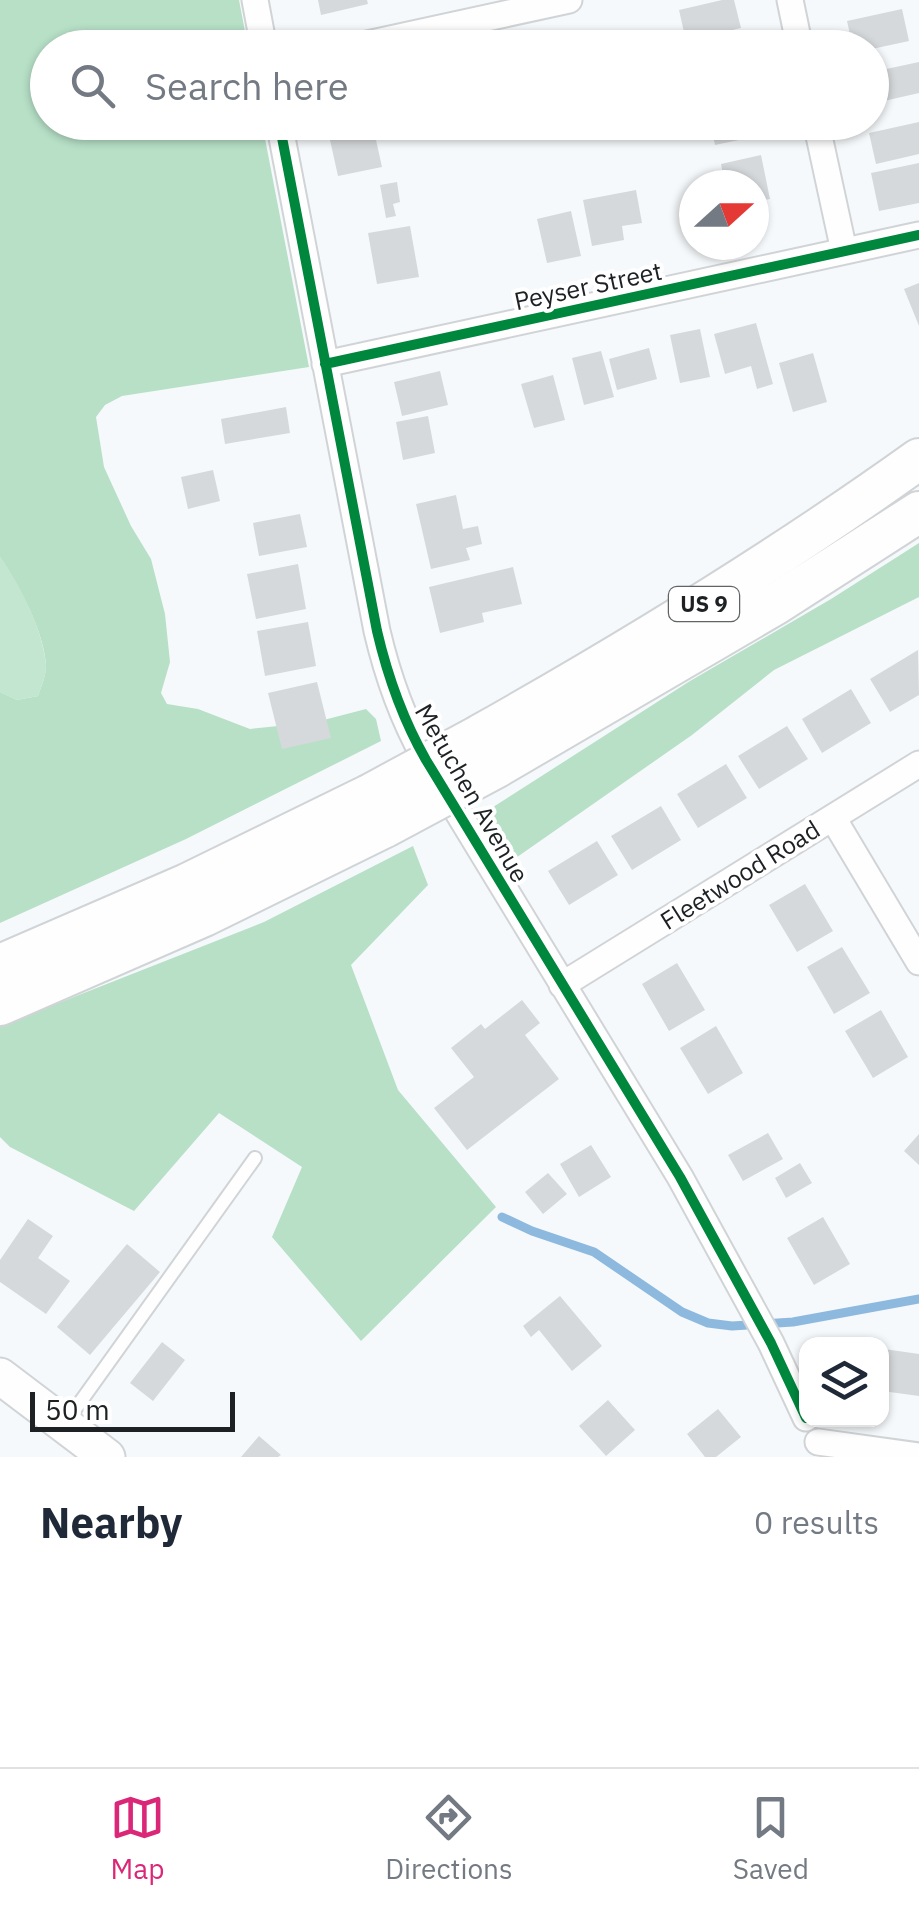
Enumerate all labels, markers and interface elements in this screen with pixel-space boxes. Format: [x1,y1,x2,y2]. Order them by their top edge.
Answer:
search box [30,30,889,140]
icon: search [65,58,120,113]
text: Search here [145,61,349,110]
north arrow [679,170,769,260]
street label: Peyser Street [511,254,665,317]
road number: US 9 [669,587,739,621]
street label: Metuchen Avenue [408,697,537,888]
street label: Fleetwood Road [654,812,826,937]
map controls [799,1337,889,1427]
button: layers [799,1337,889,1427]
scale bar [30,1387,235,1432]
text: 50 m [45,1391,110,1428]
text: Nearby [40,1495,182,1550]
text: 0 results [754,1501,879,1543]
tab: Map [110,1790,165,1887]
tab: Directions [385,1790,513,1887]
tab: Saved [733,1790,809,1887]

